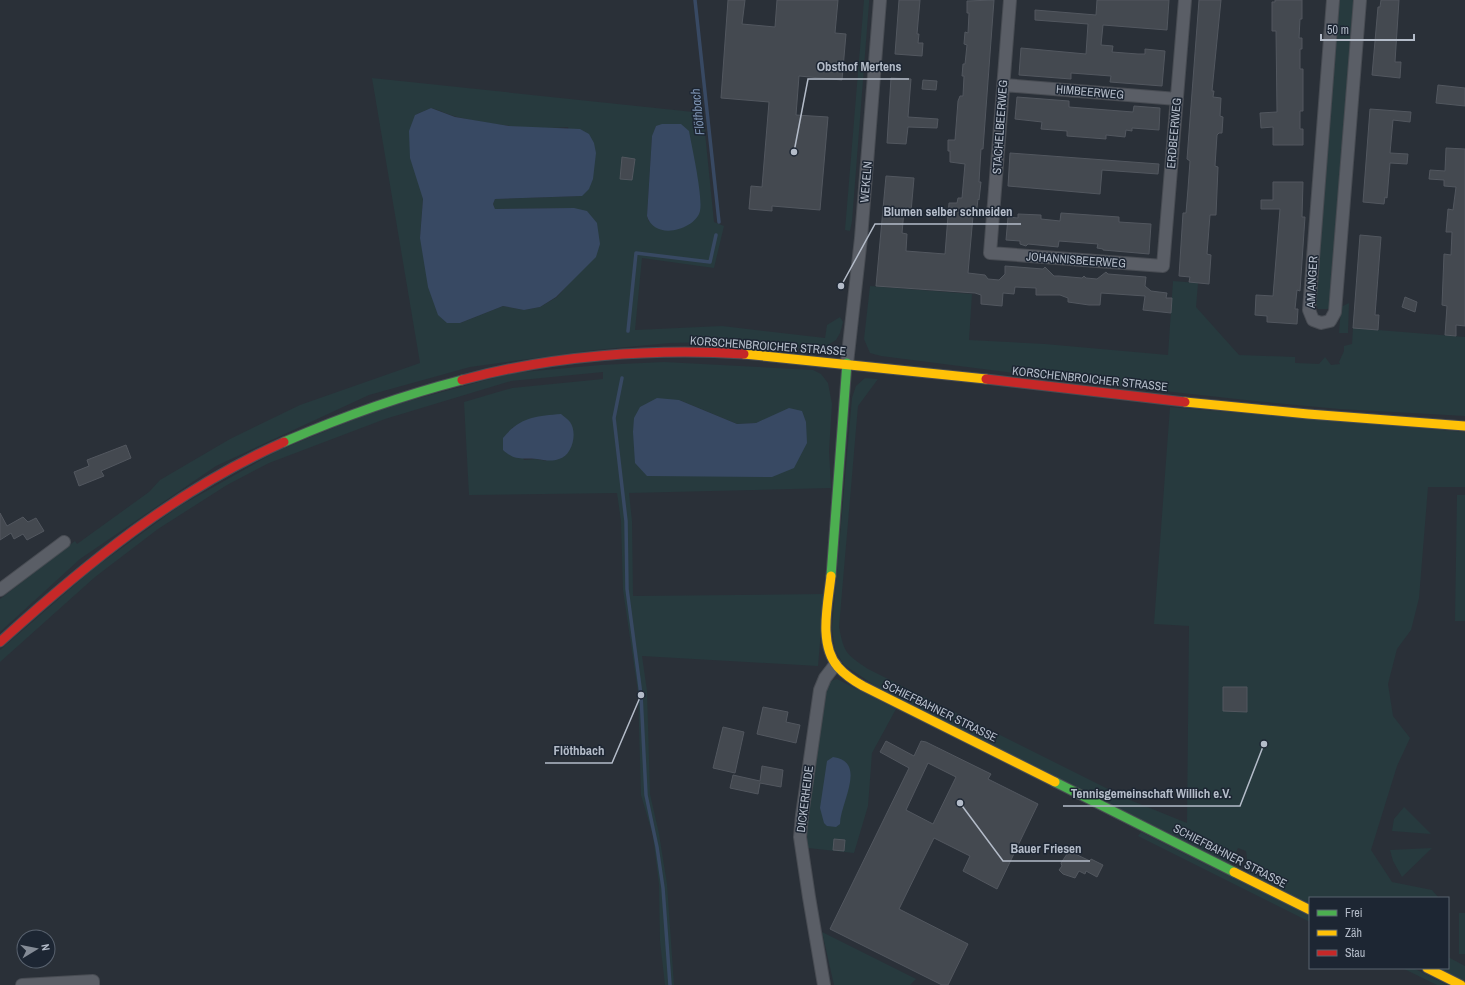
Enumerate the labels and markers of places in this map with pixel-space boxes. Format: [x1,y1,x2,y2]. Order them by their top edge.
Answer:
callout: Obsthof Mertens [808,54,909,79]
callout: Blumen selber schneiden [875,199,1021,224]
callout: Flöthbach [545,738,612,763]
callout: Tennisgemeinschaft Willich e.V. [1063,781,1240,806]
callout: Bauer Friesen [1003,836,1090,861]

